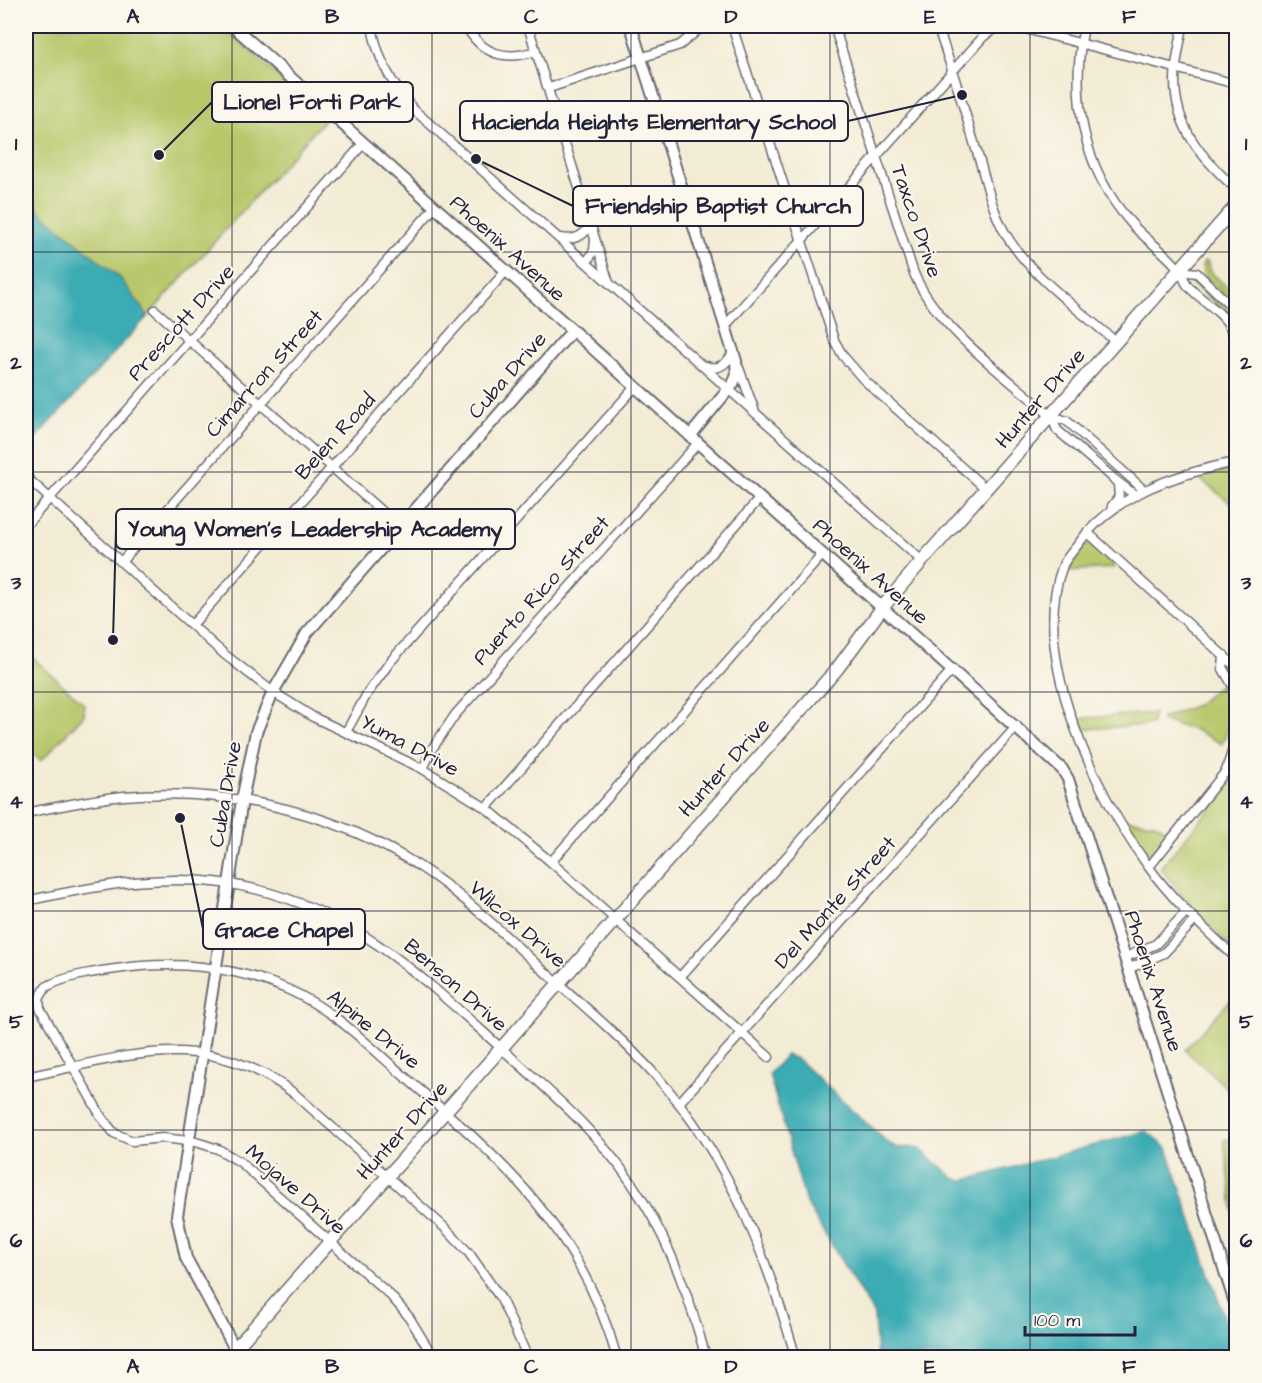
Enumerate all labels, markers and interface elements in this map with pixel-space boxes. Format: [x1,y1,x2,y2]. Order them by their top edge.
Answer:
text: A [127,3,140,31]
text: B [325,3,340,31]
text: C [524,3,539,31]
text: D [725,3,738,31]
text: E [924,3,936,31]
text: F [1122,3,1137,31]
callout: Lionel Forti Park [212,82,413,122]
text: Lionel Forti Park [223,87,401,118]
callout: Hacienda Heights Elementary School [460,101,848,141]
text: Hacienda Heights Elementary School [472,107,837,140]
text: 1 [15,130,18,158]
text: 1 [1245,130,1248,158]
street label: Taxco Drive [884,161,949,282]
callout: Friendship Baptist Church [573,186,863,226]
street label: Phoenix Avenue [443,188,572,308]
text: Friendship Baptist Church [585,191,852,222]
street label: Prescott Drive [121,258,242,387]
street label: Cimarron Street [199,302,330,444]
street label: Cuba Drive [461,325,553,425]
street label: Hunter Drive [989,342,1092,455]
text: 2 [9,349,22,377]
text: 2 [1239,349,1252,377]
street label: Belen Road [288,386,382,486]
callout: Young Women's Leadership Academy [116,509,515,549]
street label: Puerto Rico Street [466,509,617,671]
street label: Phoenix Avenue [806,511,935,631]
text: Young Women's Leadership Academy [128,514,503,547]
text: 3 [10,569,22,597]
text: 3 [1240,569,1252,597]
street label: Yuma Drive [355,707,464,784]
street label: Hunter Drive [672,711,777,823]
street label: Cuba Drive [202,739,249,849]
text: 4 [9,788,23,816]
text: 4 [1239,788,1253,816]
street label: Del Monte Street [768,829,903,975]
street label: Wilcox Drive [463,874,573,975]
street label: Phoenix Avenue [1117,907,1190,1056]
callout: Grace Chapel [203,909,365,949]
text: Grace Chapel [215,915,354,946]
street label: Benson Drive [398,932,514,1039]
street label: Alpine Drive [320,983,427,1077]
text: 5 [9,1008,24,1036]
text: 5 [1239,1008,1254,1036]
street label: Hunter Drive [350,1074,455,1186]
street label: Mojave Drive [239,1137,352,1241]
text: 6 [10,1227,23,1255]
text: 6 [1240,1227,1253,1255]
scale bar [1025,1299,1134,1337]
text: 100 m [1034,1308,1080,1333]
text: A [127,1353,140,1381]
text: B [325,1353,340,1381]
text: C [524,1353,539,1381]
text: D [725,1353,738,1381]
text: E [924,1353,936,1381]
text: F [1122,1353,1137,1381]

